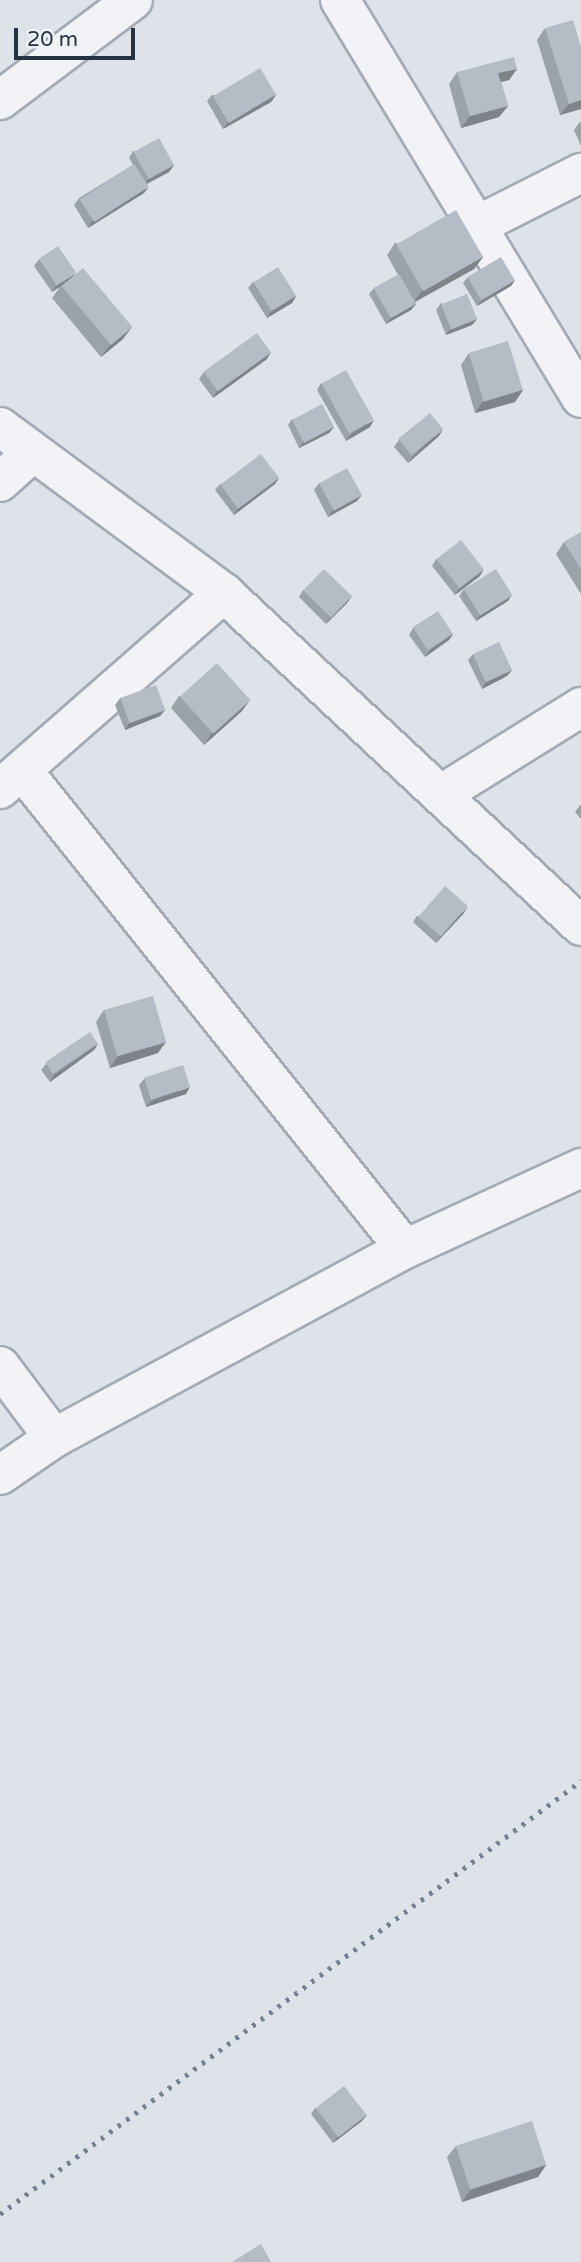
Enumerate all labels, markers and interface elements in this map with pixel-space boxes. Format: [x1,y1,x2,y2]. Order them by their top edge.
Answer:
scale bar [18,14,138,58]
text: 20 m [27,27,78,52]

